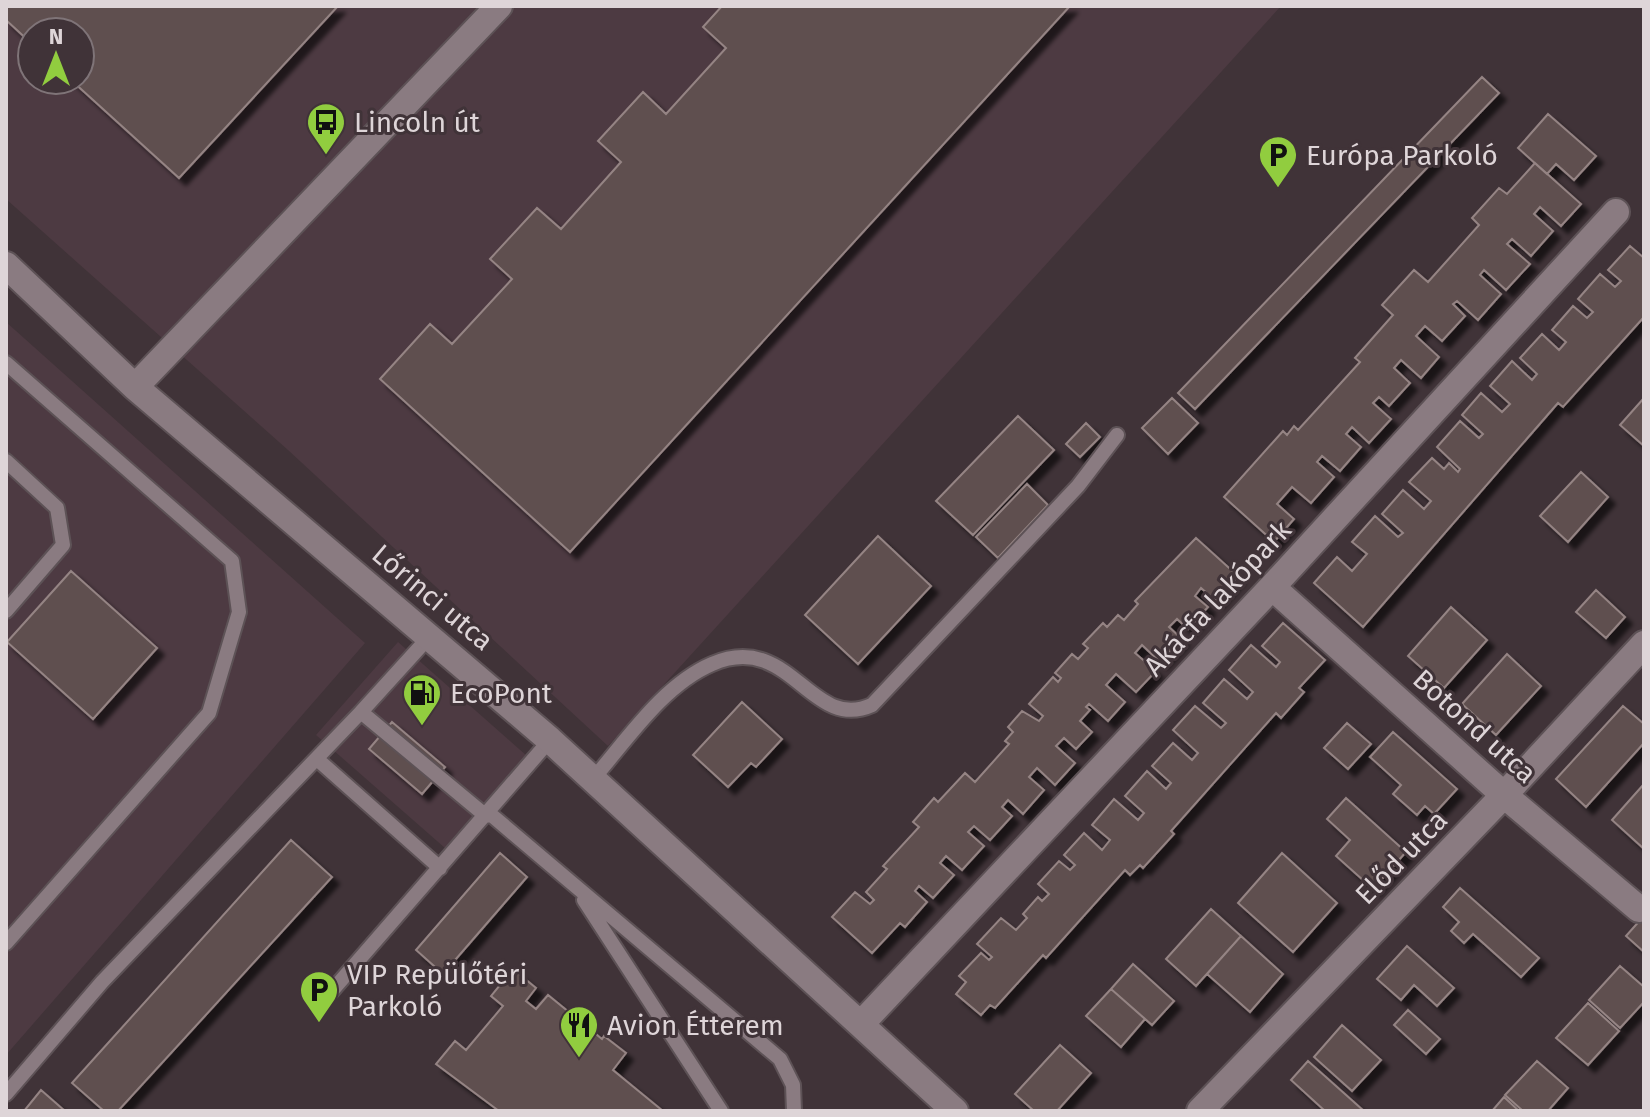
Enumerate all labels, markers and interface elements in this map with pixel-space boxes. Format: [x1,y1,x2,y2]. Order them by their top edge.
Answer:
north arrow [16,16,96,96]
text: N [49,23,63,50]
bus stop icon: Lincoln út [305,101,347,156]
place label: Lincoln út [354,106,481,139]
parking icon: Európa Parkoló [1257,134,1299,189]
place label: Európa Parkoló [1306,139,1498,172]
street label: Akácfa lakópark [1137,513,1298,683]
street label: Lőrinci utca [365,537,500,658]
street label: Botond utca [1406,662,1543,790]
fuel station icon: EcoPont [401,672,443,727]
place label: EcoPont [450,677,553,710]
street label: Előd utca [1349,804,1454,911]
place label: VIP Repülőtéri Parkoló [347,958,527,1023]
parking icon: VIP Repülőtéri Parkoló [298,969,340,1024]
restaurant icon: Avion Étterem [558,1004,600,1059]
place label: Avion Étterem [607,1009,784,1042]

